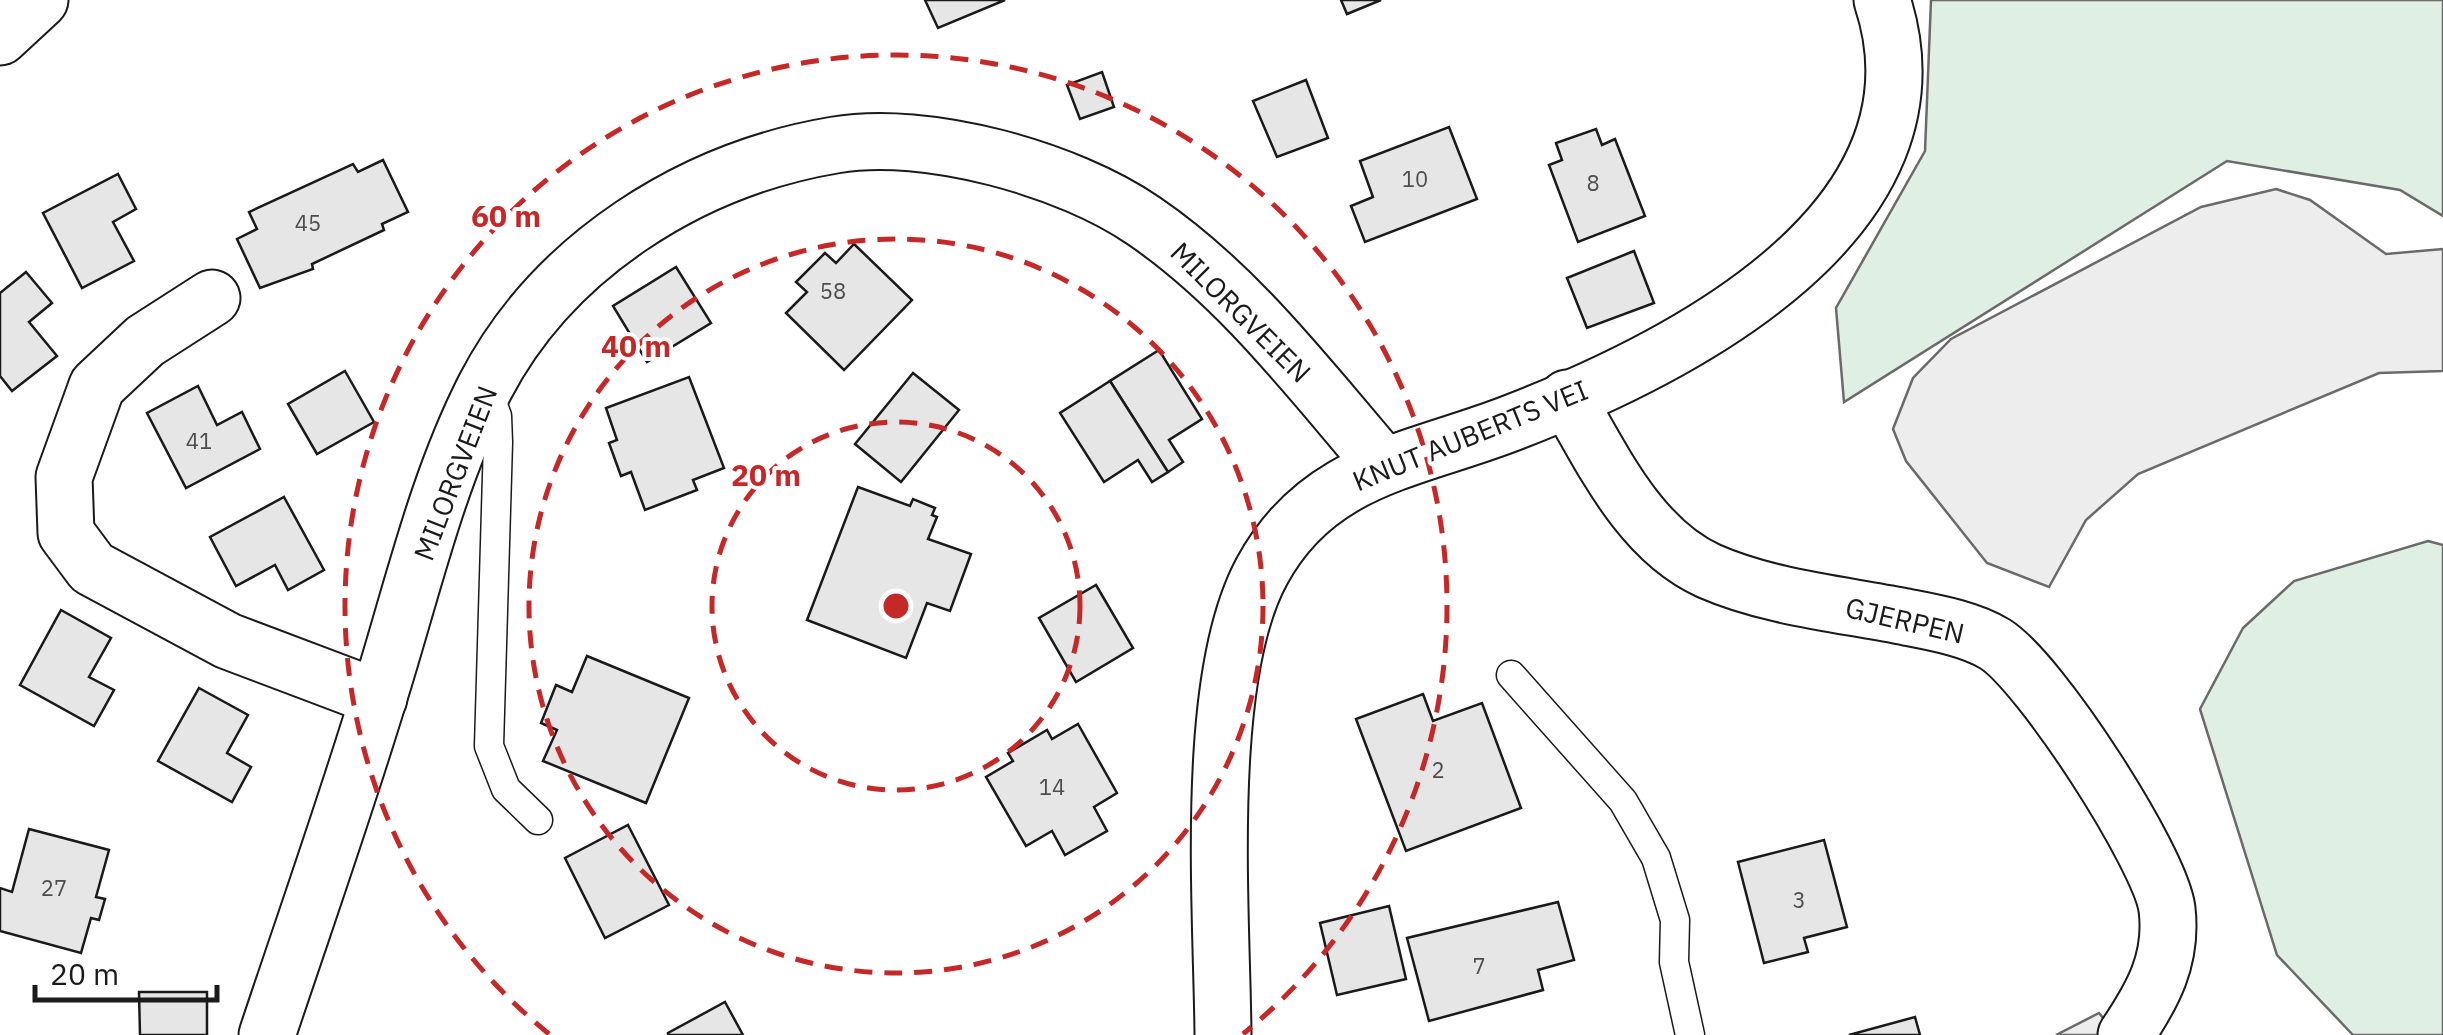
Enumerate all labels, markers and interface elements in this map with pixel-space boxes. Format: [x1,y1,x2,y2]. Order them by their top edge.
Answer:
house number: 10 [1402,164,1428,193]
house number: 8 [1586,168,1600,197]
text: 60 m [471,196,541,235]
house number: 45 [295,208,321,237]
street label: MILORGVEIEN [1163,234,1319,390]
house number: 58 [820,276,846,305]
text: 40 m [601,326,671,365]
street label: KNUT AUBERTS VEI [1347,371,1593,499]
street label: MILORGVEIEN [405,380,505,566]
house number: 41 [186,426,212,455]
text: 20 m [731,455,801,494]
centre of rings [878,588,914,624]
street label: GJERPEN [1842,588,1968,652]
house number: 2 [1431,755,1445,784]
house number: 14 [1039,772,1065,801]
house number: 27 [41,873,67,902]
house number: 3 [1792,885,1806,914]
scale bar [35,940,218,1002]
house number: 7 [1472,951,1486,980]
text: 20 m [50,954,119,993]

